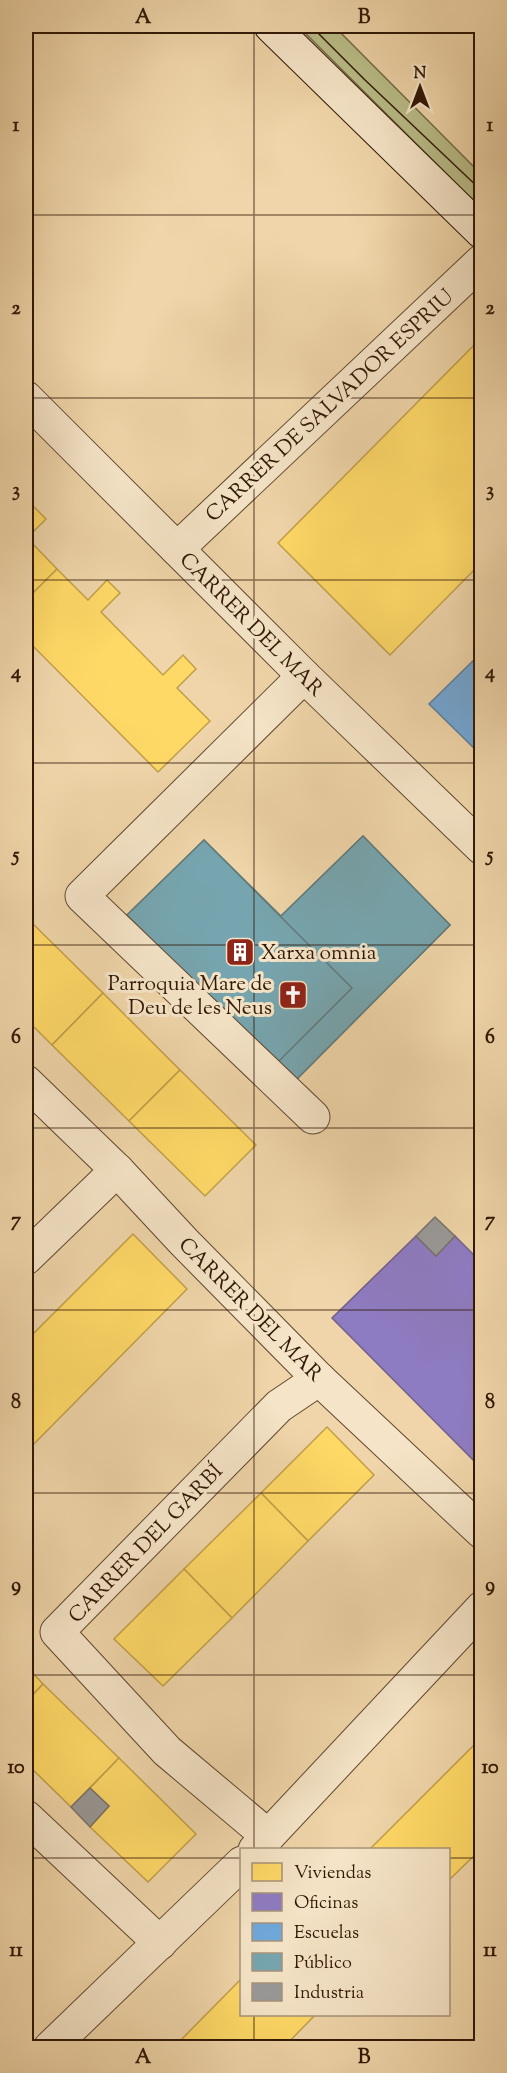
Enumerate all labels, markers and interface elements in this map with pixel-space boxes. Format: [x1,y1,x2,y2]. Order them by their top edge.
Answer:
text: A [135,4,152,33]
text: B [358,4,371,33]
north arrow [390,57,450,117]
text: N [414,63,427,86]
text: 1 [13,112,20,141]
text: 1 [487,112,494,141]
street label: CARRER DE SALVADOR ESPRIU [200,283,461,530]
text: 2 [11,295,21,324]
text: 2 [485,295,495,324]
text: 3 [12,477,20,506]
text: 3 [486,477,494,506]
street label: CARRER DEL MAR [172,546,330,704]
text: 4 [10,659,21,688]
text: 4 [484,659,495,688]
text: 5 [11,842,20,871]
text: 5 [485,842,494,871]
building icon: Xarxa omnia [224,936,256,968]
place label: Xarxa omnia [261,939,377,969]
place label: Parroquia Mare de Deu de les Neus [108,970,272,1024]
church icon: Parroquia Mare de Deu de les Neus [277,979,309,1011]
text: 6 [11,1024,21,1053]
text: 6 [485,1024,495,1053]
text: 7 [11,1207,22,1236]
text: 7 [485,1207,496,1236]
street label: CARRER DEL MAR [171,1231,329,1389]
text: 8 [11,1389,21,1418]
text: 8 [485,1389,495,1418]
street label: CARRER DEL GARBÍ [62,1458,231,1631]
text: 9 [11,1572,21,1601]
text: 9 [485,1572,495,1601]
text: 10 [7,1754,25,1783]
text: 10 [481,1754,499,1783]
legend [240,1848,450,2016]
text: Viviendas [294,1861,371,1887]
text: Oficinas [294,1891,358,1917]
text: Escuelas [294,1921,359,1947]
text: 11 [9,1937,23,1966]
text: 11 [483,1937,497,1966]
text: Público [294,1951,352,1977]
text: Industria [294,1981,364,2007]
text: A [135,2044,152,2073]
text: B [358,2044,371,2073]

